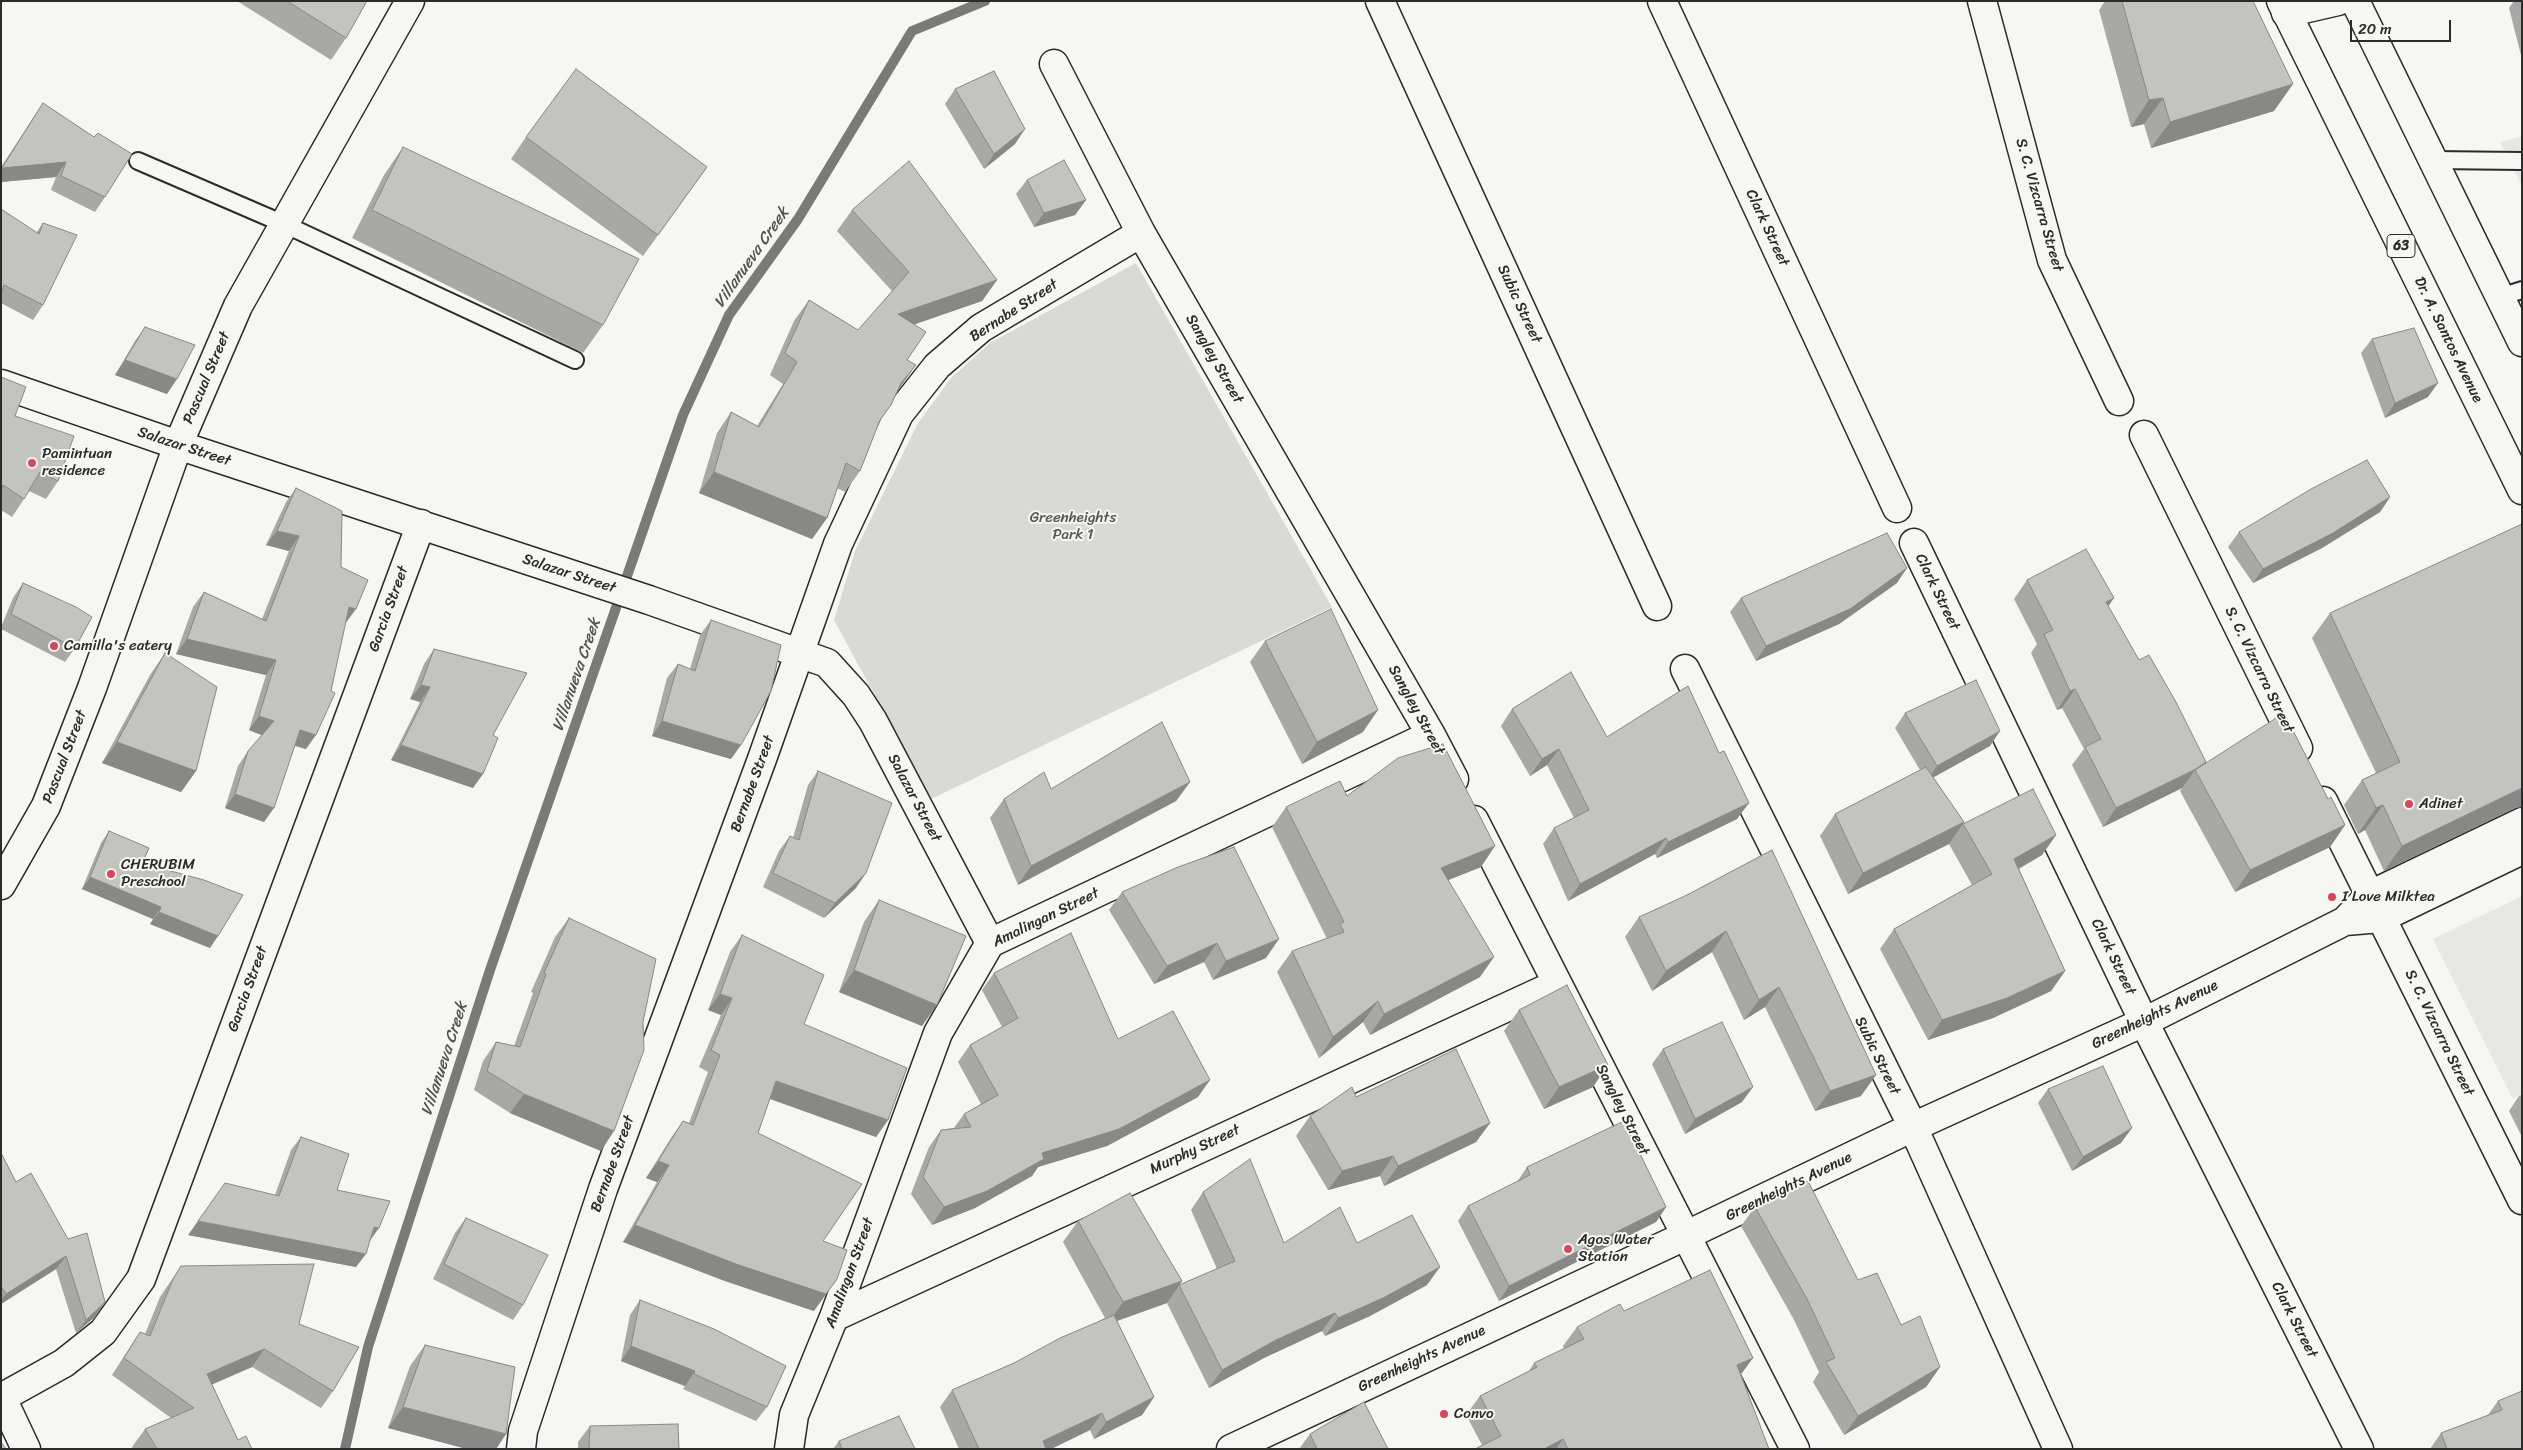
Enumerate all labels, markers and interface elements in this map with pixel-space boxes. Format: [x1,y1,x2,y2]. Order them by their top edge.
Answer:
scale bar [2353,10,2454,42]
text: 20 m [2358,16,2392,42]
street label: S. C. Vizcarra Street [2011,136,2067,274]
street label: Clark Street [1741,187,1793,269]
water label: Villanueva Creek [710,204,794,312]
road number: 63 [2387,235,2415,258]
street label: Subic Street [1493,262,1545,346]
street label: Dr. A. Santos Avenue [2410,274,2486,406]
street label: Bernabe Street [966,276,1062,346]
street label: Sangley Street [1181,311,1247,407]
street label: Pascual Street [180,329,234,427]
street label: Salazar Street [135,423,233,471]
place label: Pamintuan residence [42,445,112,480]
marker: Pamintuan residence [26,457,38,469]
park label: Greenheights Park 1 [1030,509,1116,544]
street label: Salazar Street [520,550,618,598]
street label: Clark Street [1911,551,1963,633]
street label: Garcia Street [365,564,413,654]
street label: S. C. Vizcarra Street [2221,604,2297,736]
water label: Villanueva Creek [549,616,605,734]
place label: Camilla's eatery [64,637,172,655]
marker: Camilla's eatery [48,640,60,652]
street label: Sangley Street [1384,662,1448,758]
street label: Pascual Street [39,708,91,806]
street label: Bernabe Street [727,733,779,835]
street label: Salazar Street [883,751,945,845]
place label: Adinet [2419,795,2463,813]
marker: Adinet [2403,798,2415,810]
place label: CHERUBIM Preschool [121,856,195,891]
marker: CHERUBIM Preschool [105,868,117,880]
street label: Amalingan Street [990,884,1102,952]
place label: I Love Milktea [2342,888,2435,906]
marker: I Love Milktea [2326,891,2338,903]
street label: Clark Street [2087,916,2139,998]
street label: Garcia Street [224,944,272,1034]
street label: S. C. Vizcarra Street [2401,967,2477,1099]
street label: Greenheights Avenue [2089,977,2221,1053]
water label: Villanueva Creek [418,1000,472,1118]
street label: Subic Street [1850,1014,1904,1098]
street label: Sangley Street [1591,1061,1653,1159]
street label: Bernabe Street [587,1113,639,1215]
street label: Murphy Street [1147,1121,1243,1179]
street label: Greenheights Avenue [1723,1149,1855,1225]
street label: Amalingan Street [822,1215,878,1331]
place label: Agos Water Station [1578,1231,1653,1266]
marker: Agos Water Station [1562,1243,1574,1255]
street label: Clark Street [2267,1279,2321,1361]
street label: Greenheights Avenue [1355,1322,1489,1396]
place label: Convo [1454,1405,1494,1423]
marker: Convo [1438,1408,1450,1420]

